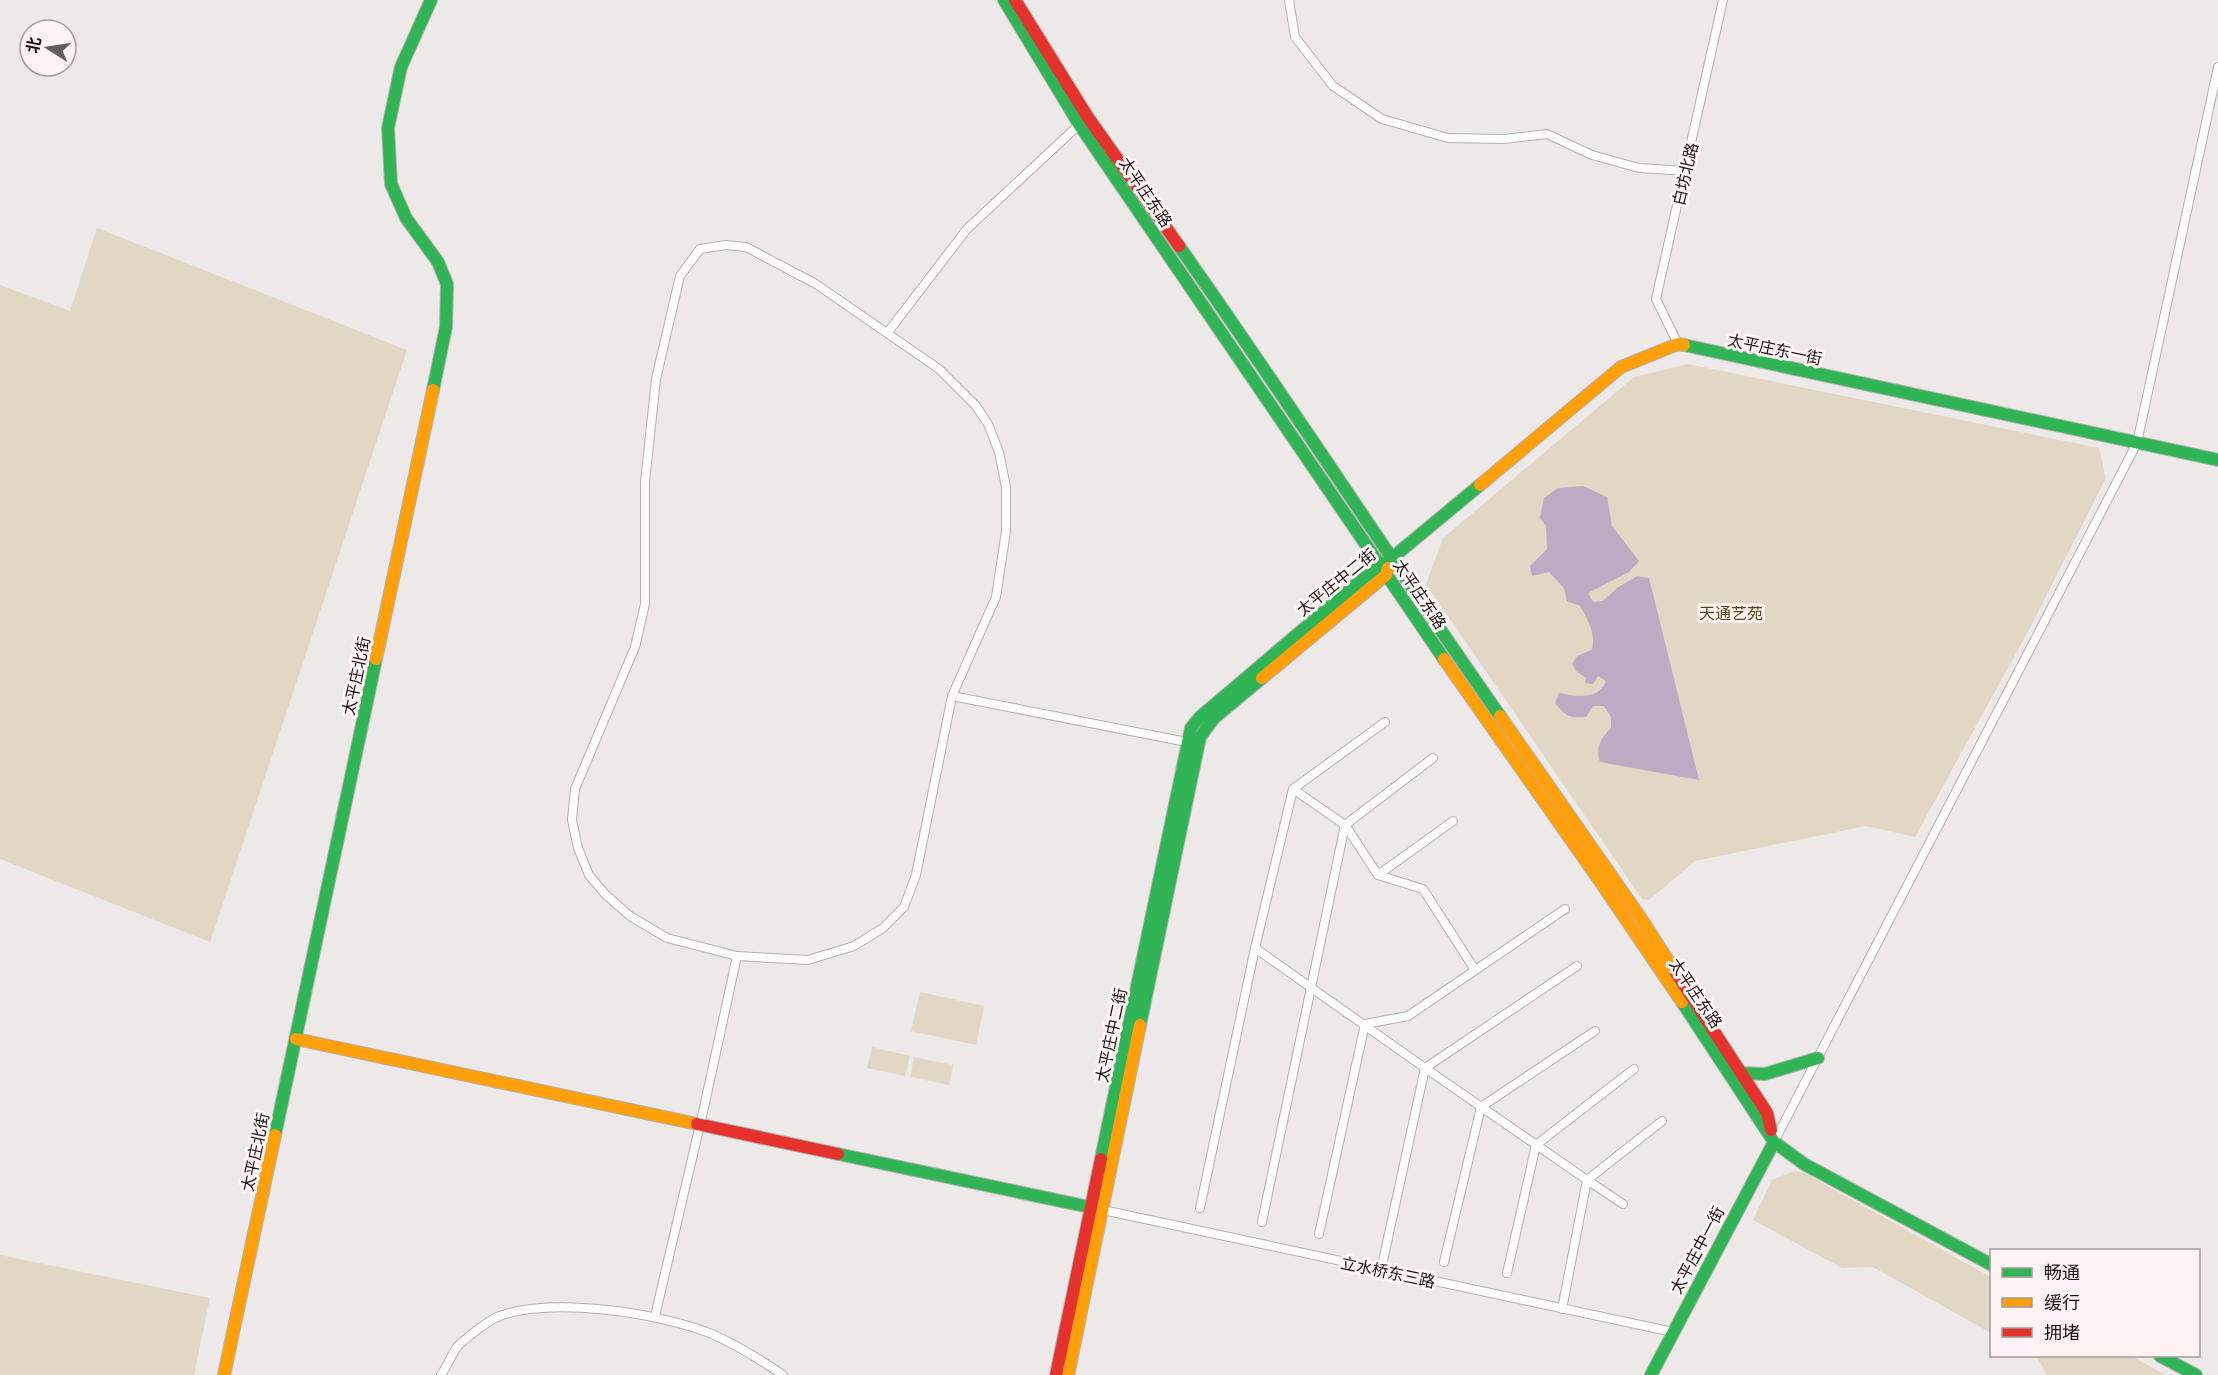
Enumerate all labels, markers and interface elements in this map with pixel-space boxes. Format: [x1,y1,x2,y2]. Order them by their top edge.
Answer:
north arrow [18,18,78,78]
text: 北 [22,35,45,55]
street label: 白坊北路 [1668,141,1702,207]
street label: 太平庄东路 [1115,153,1177,231]
street label: 太平庄东一街 [1726,329,1824,369]
street label: 太平庄中二街 [1292,544,1380,620]
street label: 太平庄东路 [1389,555,1451,633]
park label: 天通艺苑 [1699,603,1763,623]
street label: 太平庄北街 [338,635,374,717]
street label: 太平庄东路 [1665,954,1727,1032]
street label: 太平庄中二街 [1091,986,1131,1084]
street label: 太平庄北街 [237,1111,273,1193]
street label: 太平庄中一街 [1666,1203,1728,1297]
legend [1990,1249,2200,1357]
street label: 立水桥东三路 [1339,1252,1437,1292]
text: 畅通 [2044,1261,2080,1284]
text: 缓行 [2044,1291,2080,1314]
text: 拥堵 [2044,1321,2080,1344]

